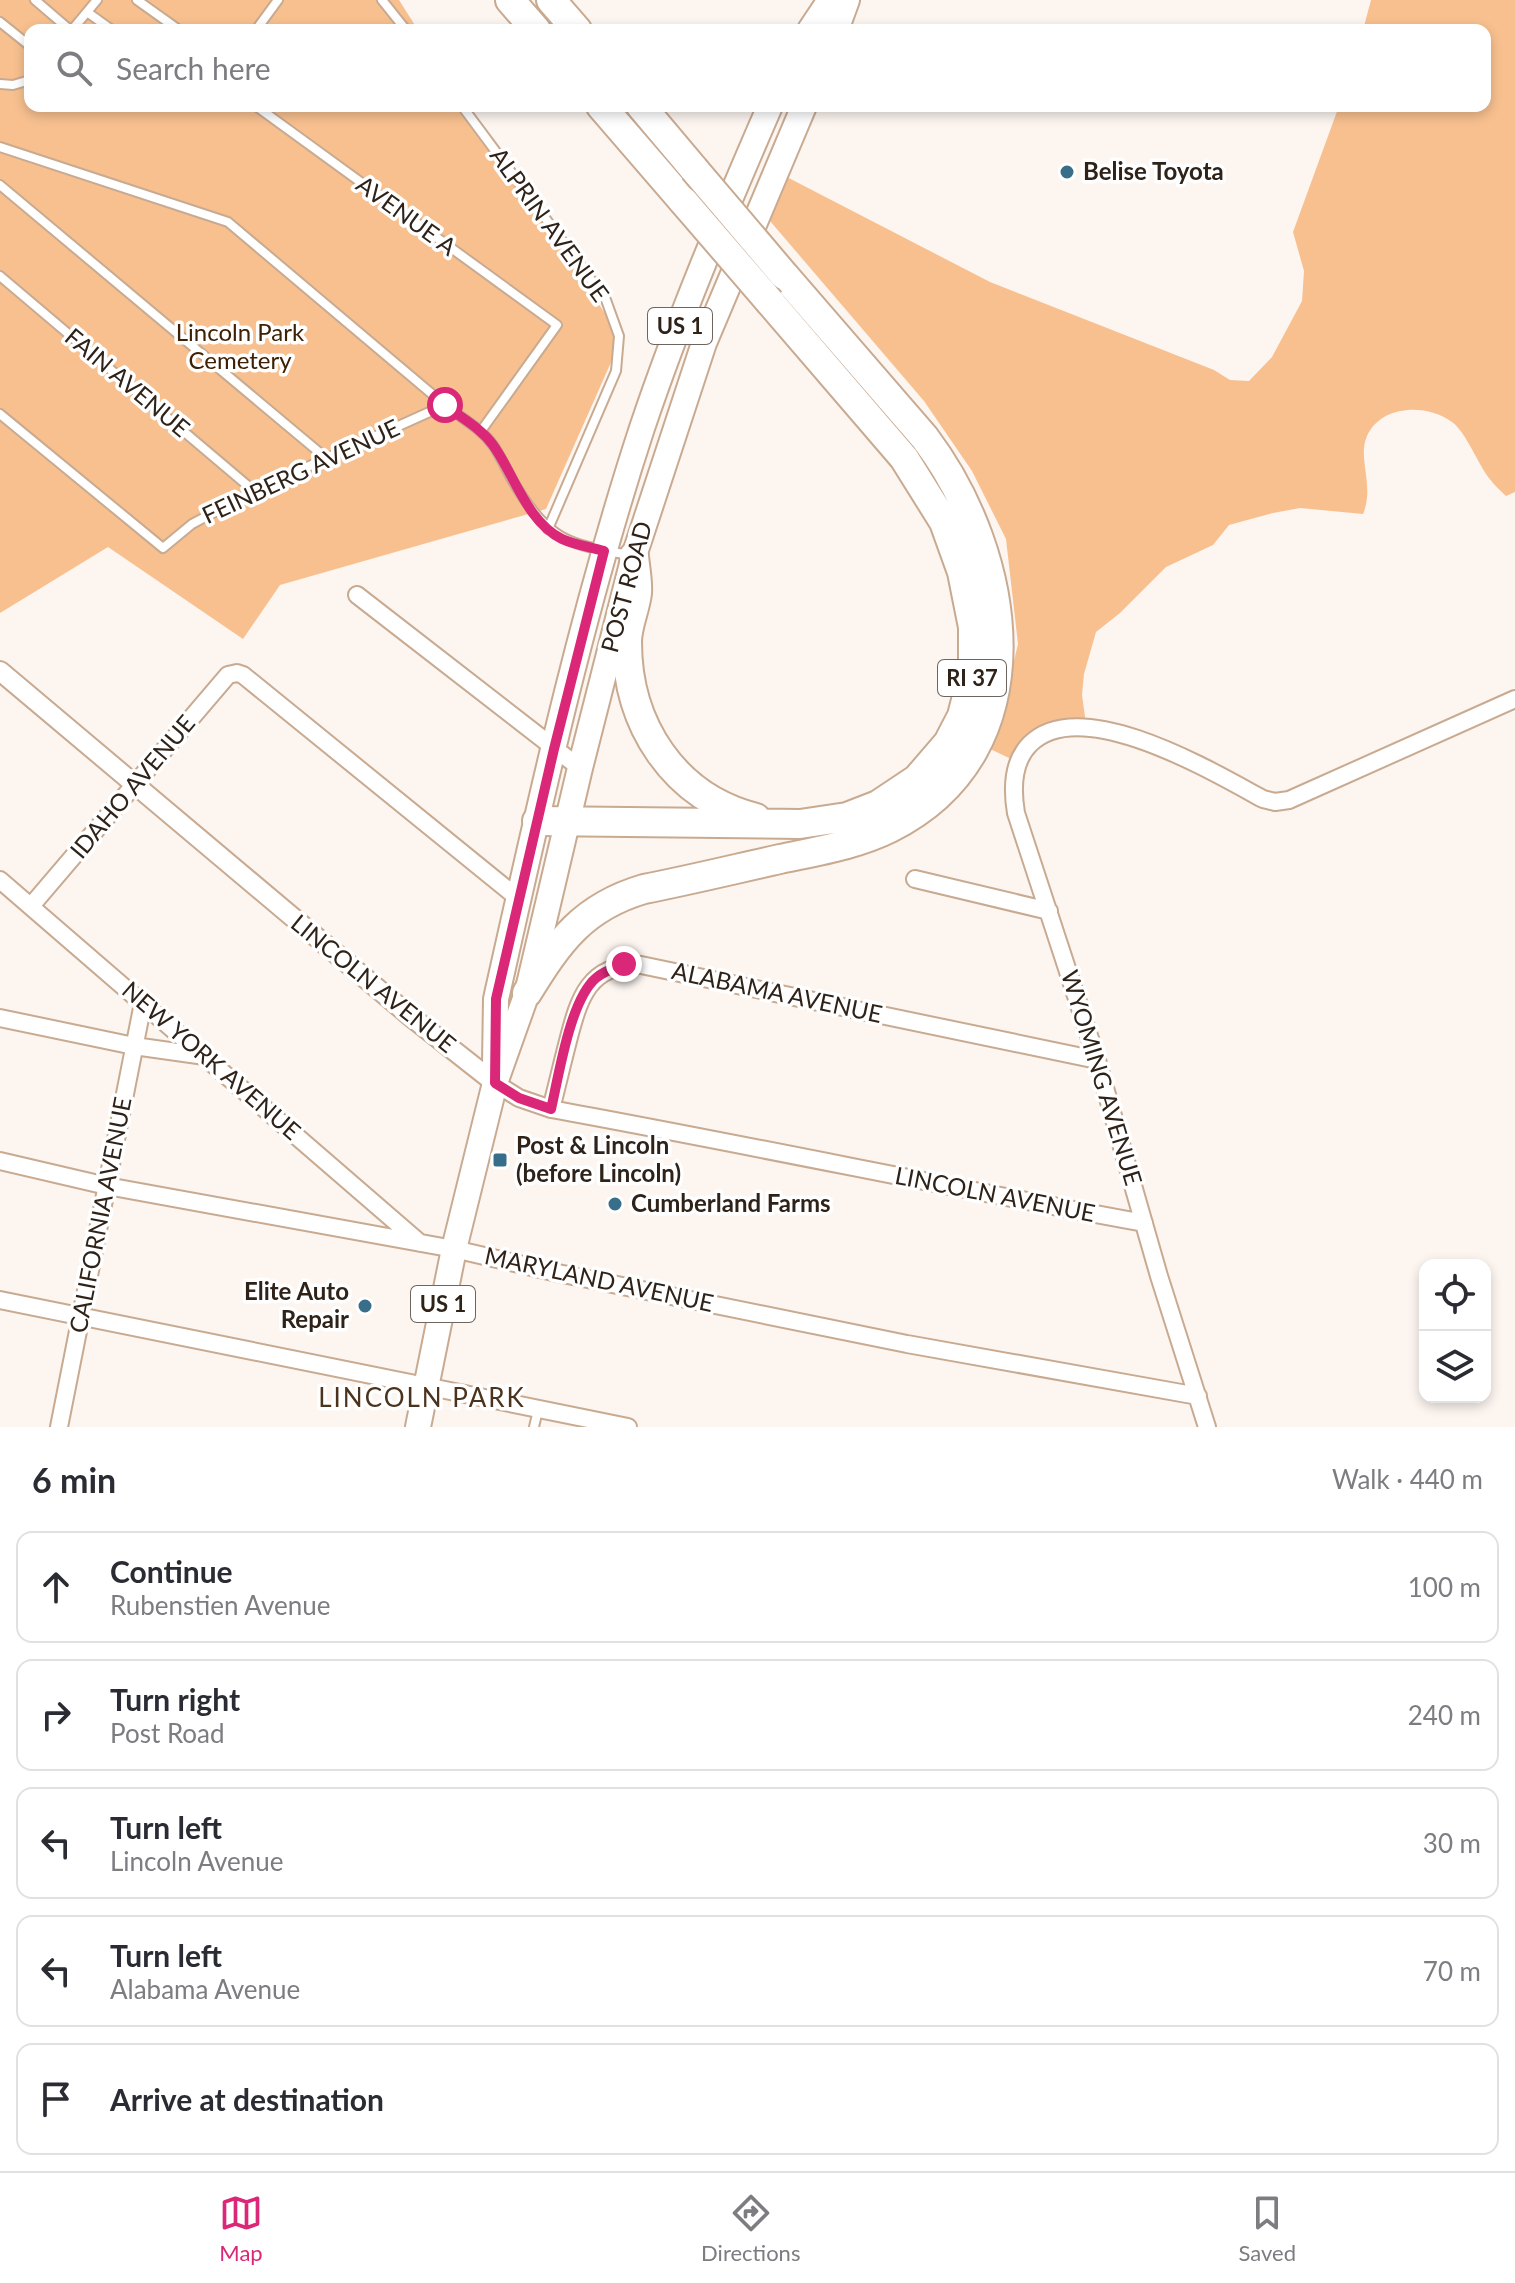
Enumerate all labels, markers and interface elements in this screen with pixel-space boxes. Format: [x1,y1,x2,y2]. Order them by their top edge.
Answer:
search box [24,24,1491,112]
icon: search [52,46,96,90]
text: Search here [116,50,271,86]
street label: ALPRIN AVENUE [485,141,616,307]
place label: Belise Toyota [1083,156,1224,185]
marker: Belise Toyota [1058,163,1076,181]
street label: AVENUE A [351,169,463,261]
road number: US 1 [648,308,712,344]
park label: Lincoln Park Cemetery [176,317,305,374]
street label: FAIN AVENUE [60,321,196,442]
route start [427,387,463,423]
street label: FEINBERG AVENUE [197,412,404,529]
street label: POST ROAD [594,518,657,655]
road number: RI 37 [938,660,1006,696]
street label: IDAHO AVENUE [63,708,200,864]
street label: LINCOLN AVENUE [286,908,462,1058]
route end [606,946,642,982]
street label: ALABAMA AVENUE [669,955,885,1028]
street label: WYOMING AVENUE [1056,967,1149,1189]
street label: NEW YORK AVENUE [117,975,307,1145]
street label: CALIFORNIA AVENUE [62,1094,137,1335]
place label: Post & Lincoln (before Lincoln) [516,1130,681,1187]
marker: Post & Lincoln (before Lincoln) [491,1151,509,1169]
street label: LINCOLN AVENUE [893,1160,1098,1227]
place label: Cumberland Farms [631,1188,831,1217]
marker: Cumberland Farms [606,1195,624,1213]
street label: MARYLAND AVENUE [482,1240,716,1317]
map controls [1419,1259,1491,1403]
button: locate [1419,1259,1491,1331]
place label: Elite Auto Repair [244,1276,349,1333]
road number: US 1 [411,1286,475,1322]
marker: Elite Auto Repair [356,1297,374,1315]
button: layers [1419,1331,1491,1403]
district label: LINCOLN PARK [318,1381,526,1413]
text: 6 min [32,1459,116,1500]
text: Walk · 440 m [1332,1463,1483,1495]
text: Continue [110,1553,233,1589]
icon: ahead [34,1565,78,1609]
text: 100 m [1408,1571,1481,1603]
text: Rubenstien Avenue [110,1589,330,1621]
text: Turn right [110,1681,240,1717]
icon: right [34,1693,78,1737]
text: 240 m [1408,1699,1481,1731]
text: Post Road [110,1717,225,1749]
text: Turn left [110,1809,222,1845]
icon: left [34,1821,78,1865]
text: 30 m [1423,1827,1481,1859]
text: Lincoln Avenue [110,1845,284,1877]
text: Turn left [110,1937,222,1973]
icon: left [34,1949,78,1993]
text: 70 m [1423,1955,1481,1987]
text: Alabama Avenue [110,1973,300,2005]
icon: arrive [34,2077,78,2121]
text: Arrive at destination [110,2081,384,2117]
tab: Map [219,2191,263,2266]
tab: Directions [701,2191,800,2266]
tab: Saved [1238,2191,1296,2266]

